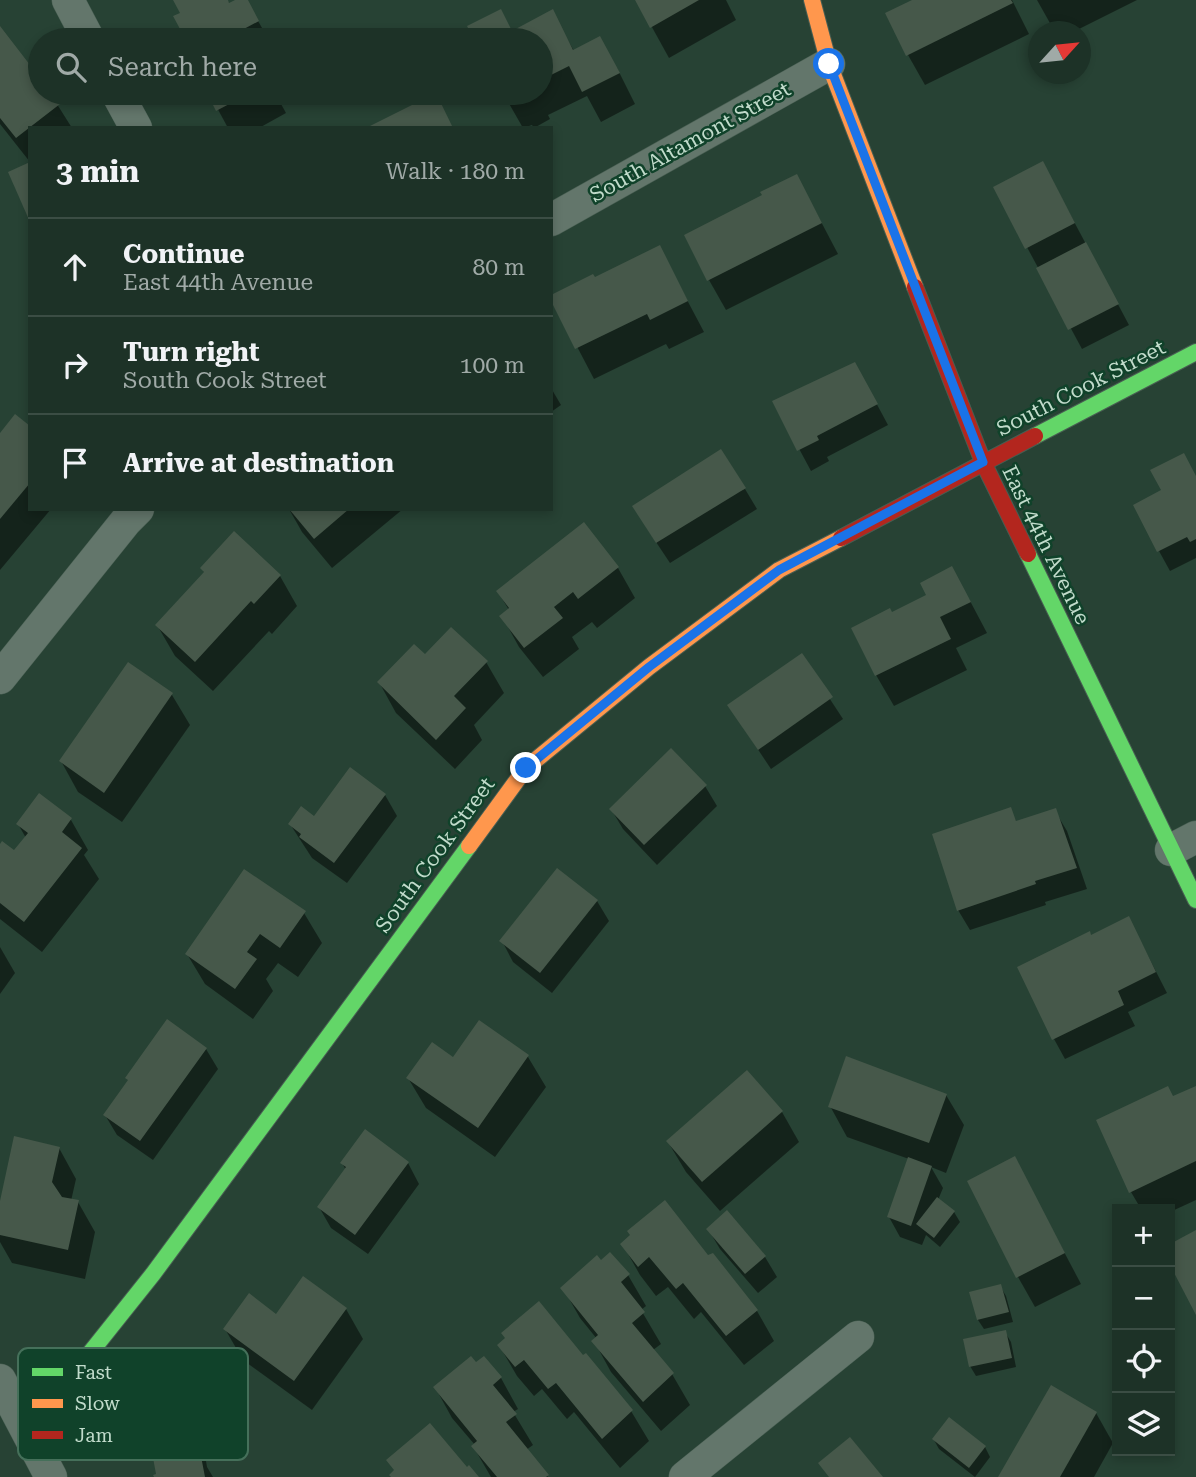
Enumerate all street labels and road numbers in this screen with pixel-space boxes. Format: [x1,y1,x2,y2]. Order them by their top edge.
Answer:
street label: South Altamont Street [585,77,795,207]
street label: South Cook Street [993,335,1169,441]
street label: East 44th Avenue [997,462,1095,628]
street label: South Cook Street [371,773,499,937]

